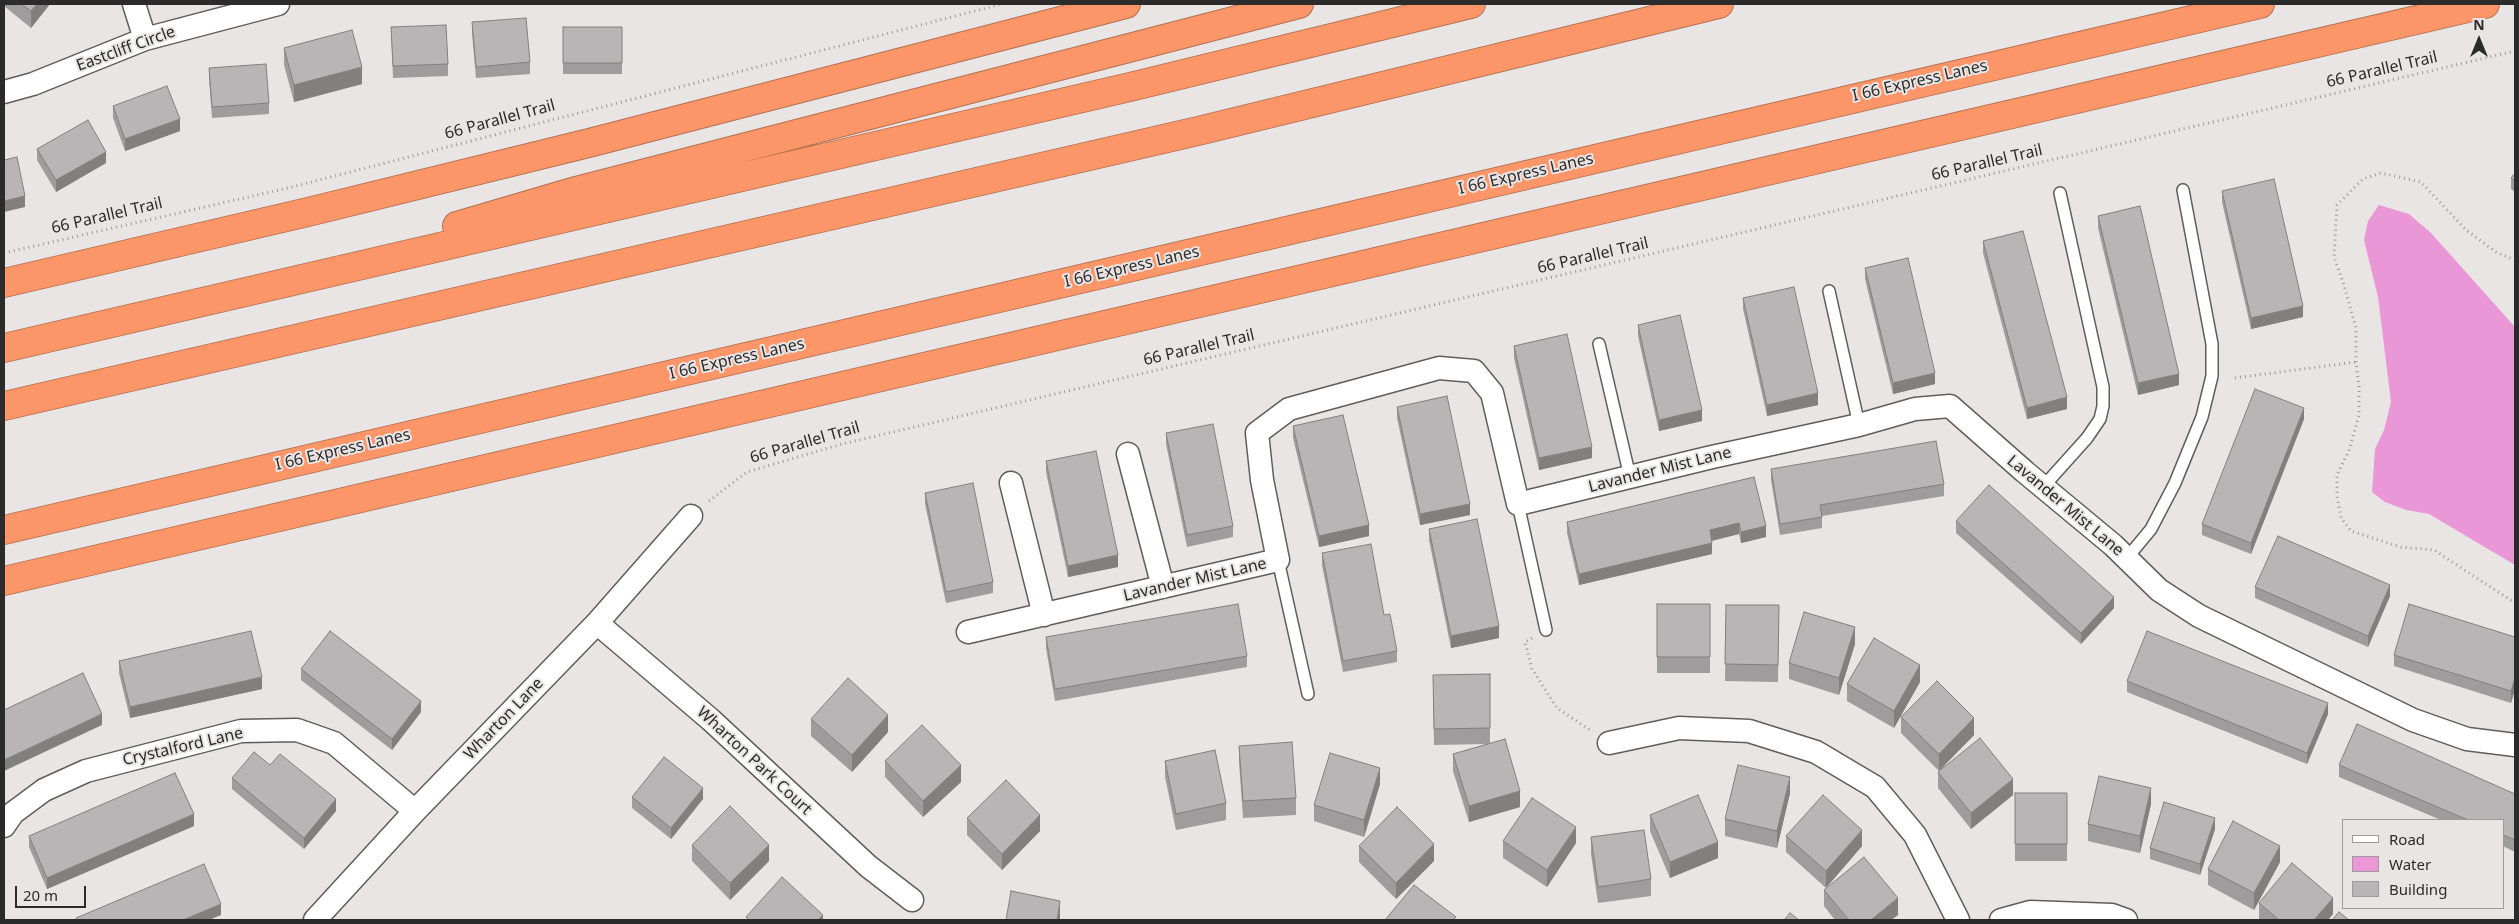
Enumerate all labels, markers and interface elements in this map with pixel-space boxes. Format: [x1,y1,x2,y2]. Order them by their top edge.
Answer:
north arrow [2454,15,2504,65]
text: N [2473,15,2485,34]
street label: Eastcliff Circle [74,22,178,76]
street label: 66 Parallel Trail [2325,48,2439,92]
street label: I 66 Express Lanes [1851,56,1989,106]
street label: 66 Parallel Trail [443,96,557,144]
street label: 66 Parallel Trail [1930,141,2044,185]
street label: I 66 Express Lanes [1457,149,1595,199]
street label: 66 Parallel Trail [50,194,164,238]
street label: 66 Parallel Trail [1536,234,1650,278]
street label: I 66 Express Lanes [1063,242,1201,292]
street label: 66 Parallel Trail [1142,326,1256,370]
street label: I 66 Express Lanes [668,334,806,384]
street label: 66 Parallel Trail [748,418,862,468]
street label: I 66 Express Lanes [274,425,412,475]
street label: Lavander Mist Lane [1587,443,1733,497]
street label: Lavander Mist Lane [2003,452,2127,560]
street label: Lavander Mist Lane [1121,554,1269,606]
street label: Wharton Lane [460,674,548,764]
street label: Wharton Park Court [693,703,815,819]
street label: Crystalford Lane [121,724,245,770]
legend [2342,819,2504,909]
text: Road [2389,829,2425,849]
text: Water [2389,854,2431,874]
scale bar [18,876,89,908]
text: Building [2389,879,2447,899]
text: 20 m [23,885,58,905]

